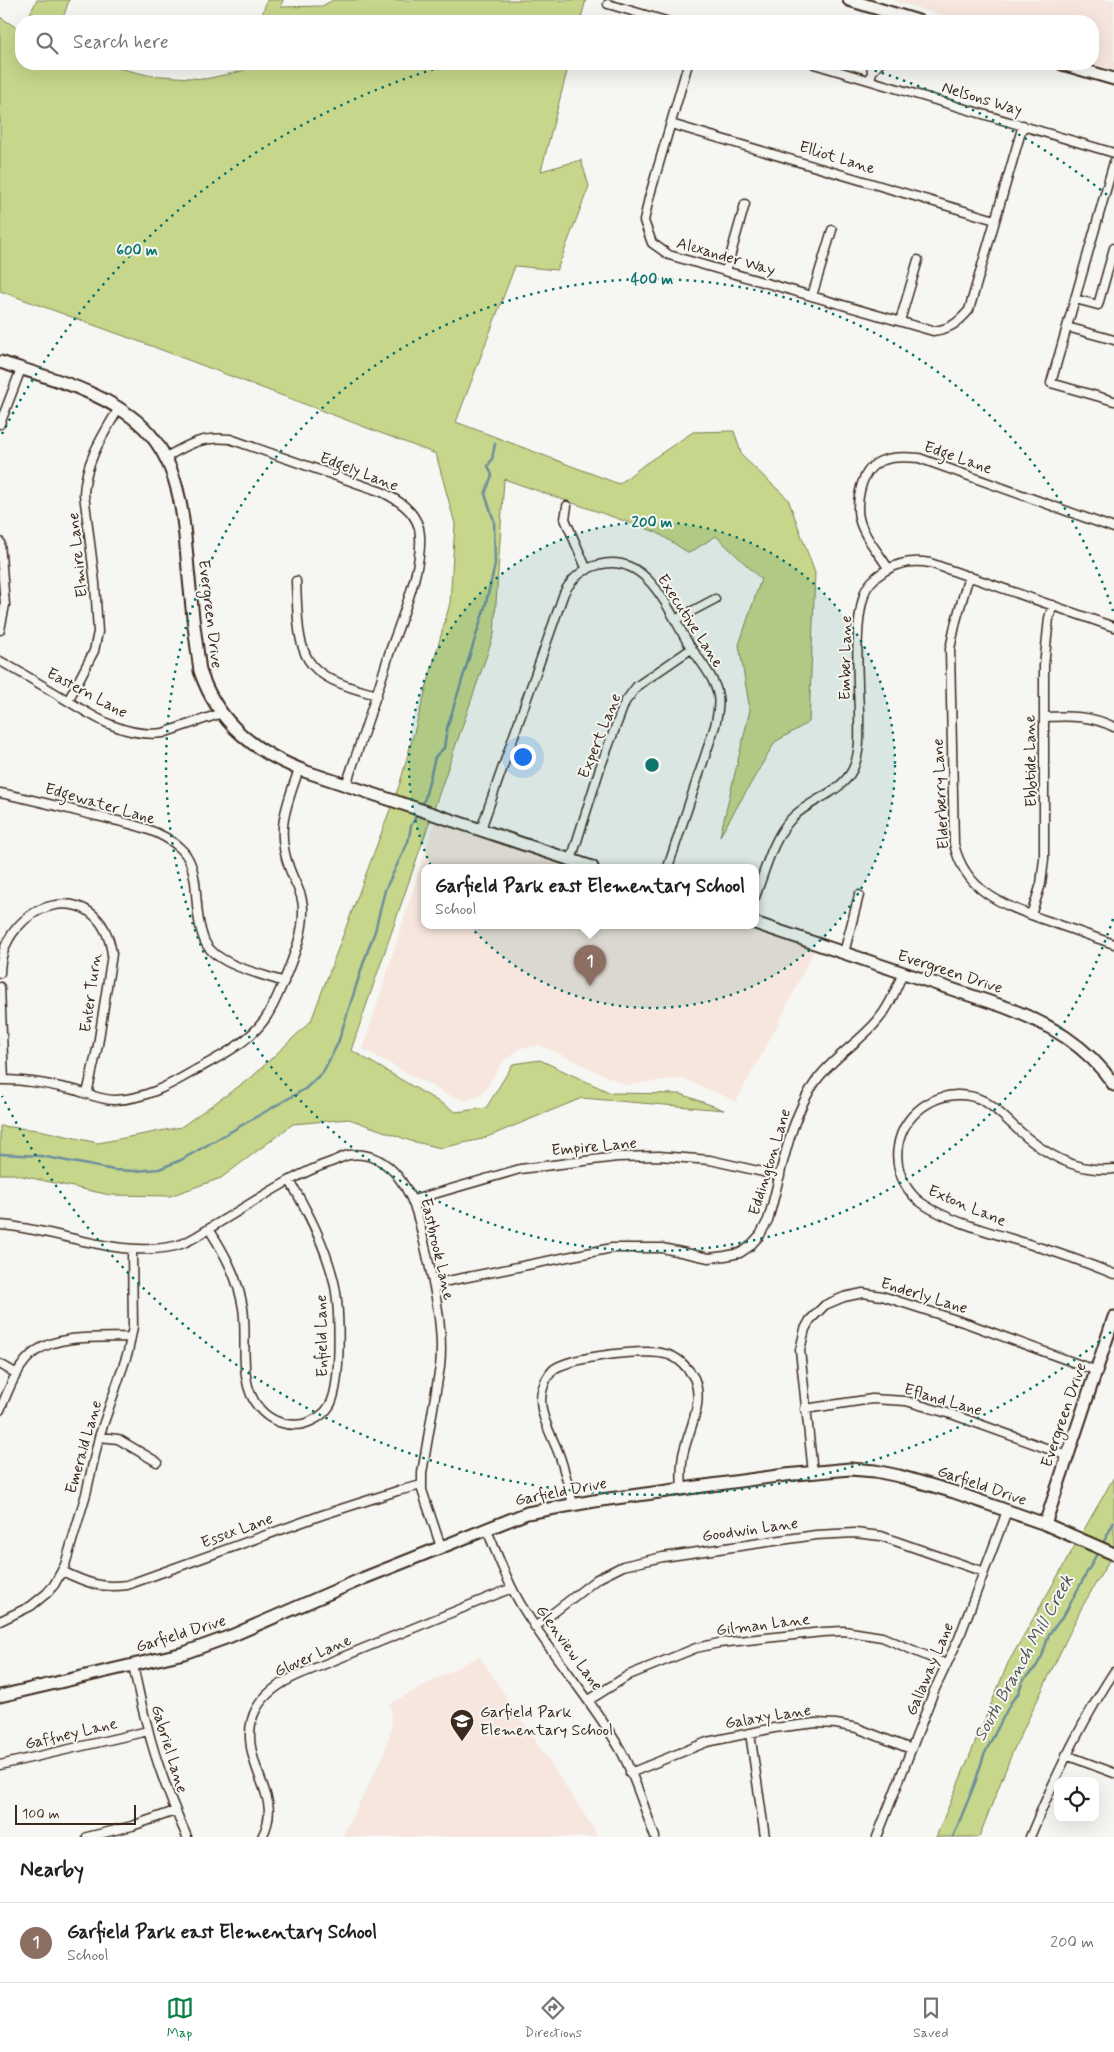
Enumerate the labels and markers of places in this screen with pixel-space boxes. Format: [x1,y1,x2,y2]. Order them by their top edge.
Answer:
centre of rings [643,756,661,774]
pin: 1 [574,945,606,986]
place label: Garfield Park Elementary School [480,1702,613,1741]
school or university icon: Garfield Park Elementary School [449,1708,475,1742]

